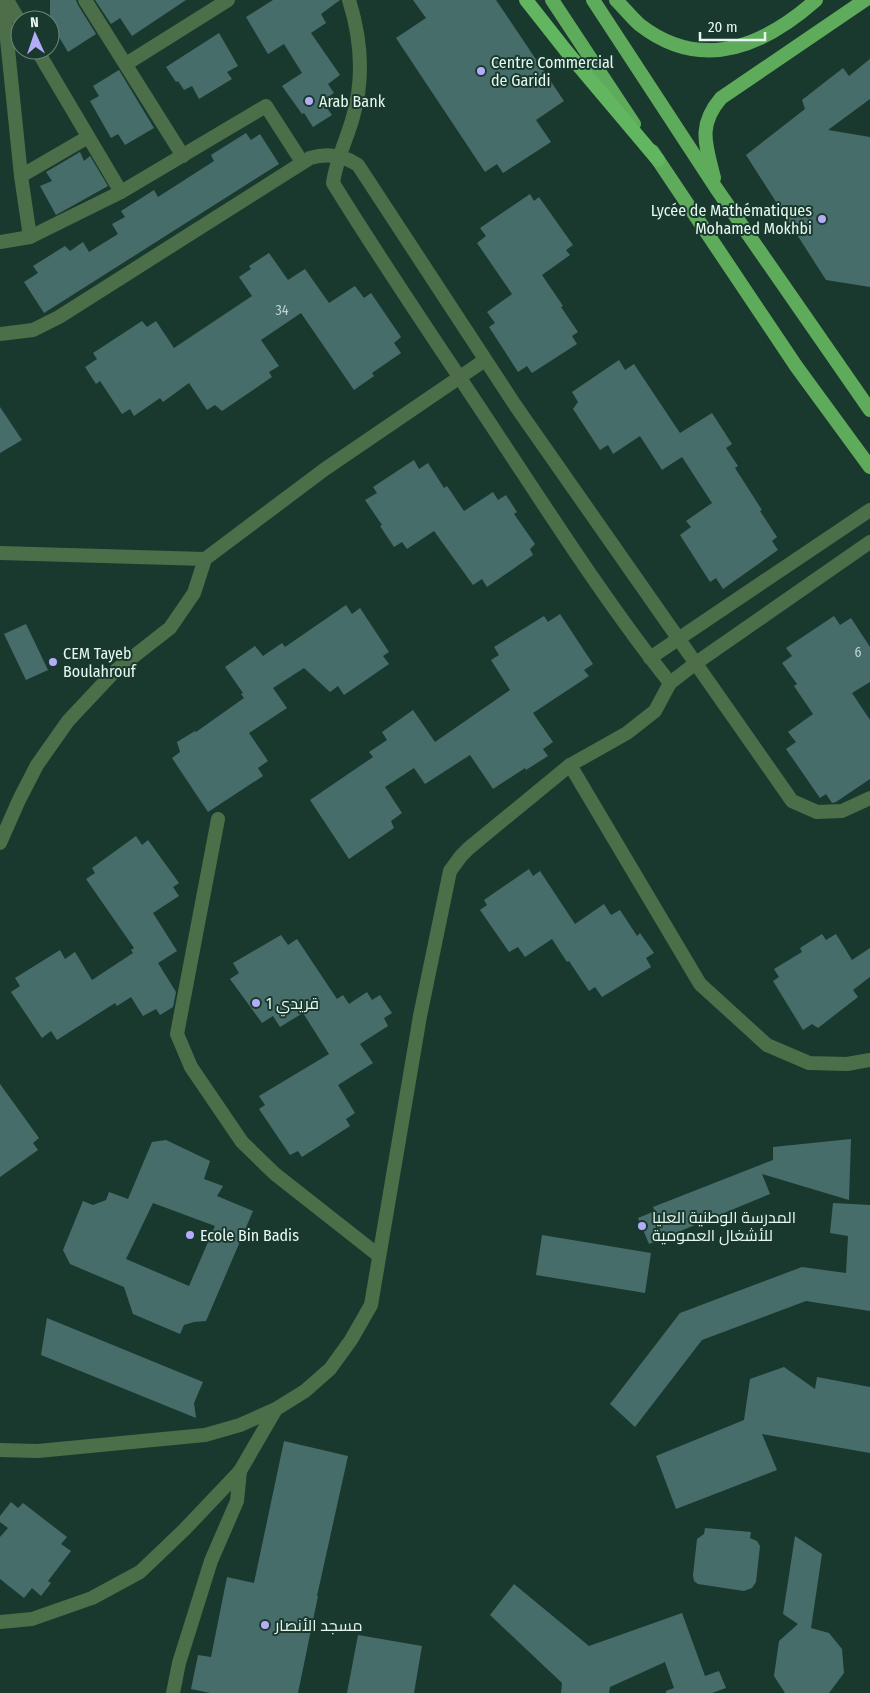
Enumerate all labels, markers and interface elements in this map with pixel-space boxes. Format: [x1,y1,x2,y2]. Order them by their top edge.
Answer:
north arrow [10,10,60,60]
scale bar [700,10,765,42]
text: N [30,14,39,31]
text: 20 m [708,18,738,36]
place label: Centre Commercial de Garidi [491,53,614,90]
marker: Centre Commercial de Garidi [475,65,487,77]
place label: Arab Bank [319,92,386,111]
marker: Arab Bank [303,95,315,107]
place label: Lycée de Mathématiques Mohamed Mokhbi [651,201,812,238]
marker: Lycée de Mathématiques Mohamed Mokhbi [816,213,828,225]
house number: 34 [275,302,289,319]
place label: CEM Tayeb Boulahrouf [63,644,137,681]
house number: 6 [855,644,862,661]
marker: CEM Tayeb Boulahrouf [47,656,59,668]
place label: قريدي 1 [266,994,319,1017]
marker: قريدي 1 [250,997,262,1009]
place label: المدرسة الوطنية العليا للأشغال العمومية [652,1208,796,1246]
marker: المدرسة الوطنية العليا للأشغال العمومية [636,1220,648,1232]
place label: Ecole Bin Badis [200,1226,299,1245]
marker: Ecole Bin Badis [184,1229,196,1241]
place label: مسجد الأنصار [274,1616,362,1635]
marker: مسجد الأنصار [259,1619,271,1631]

